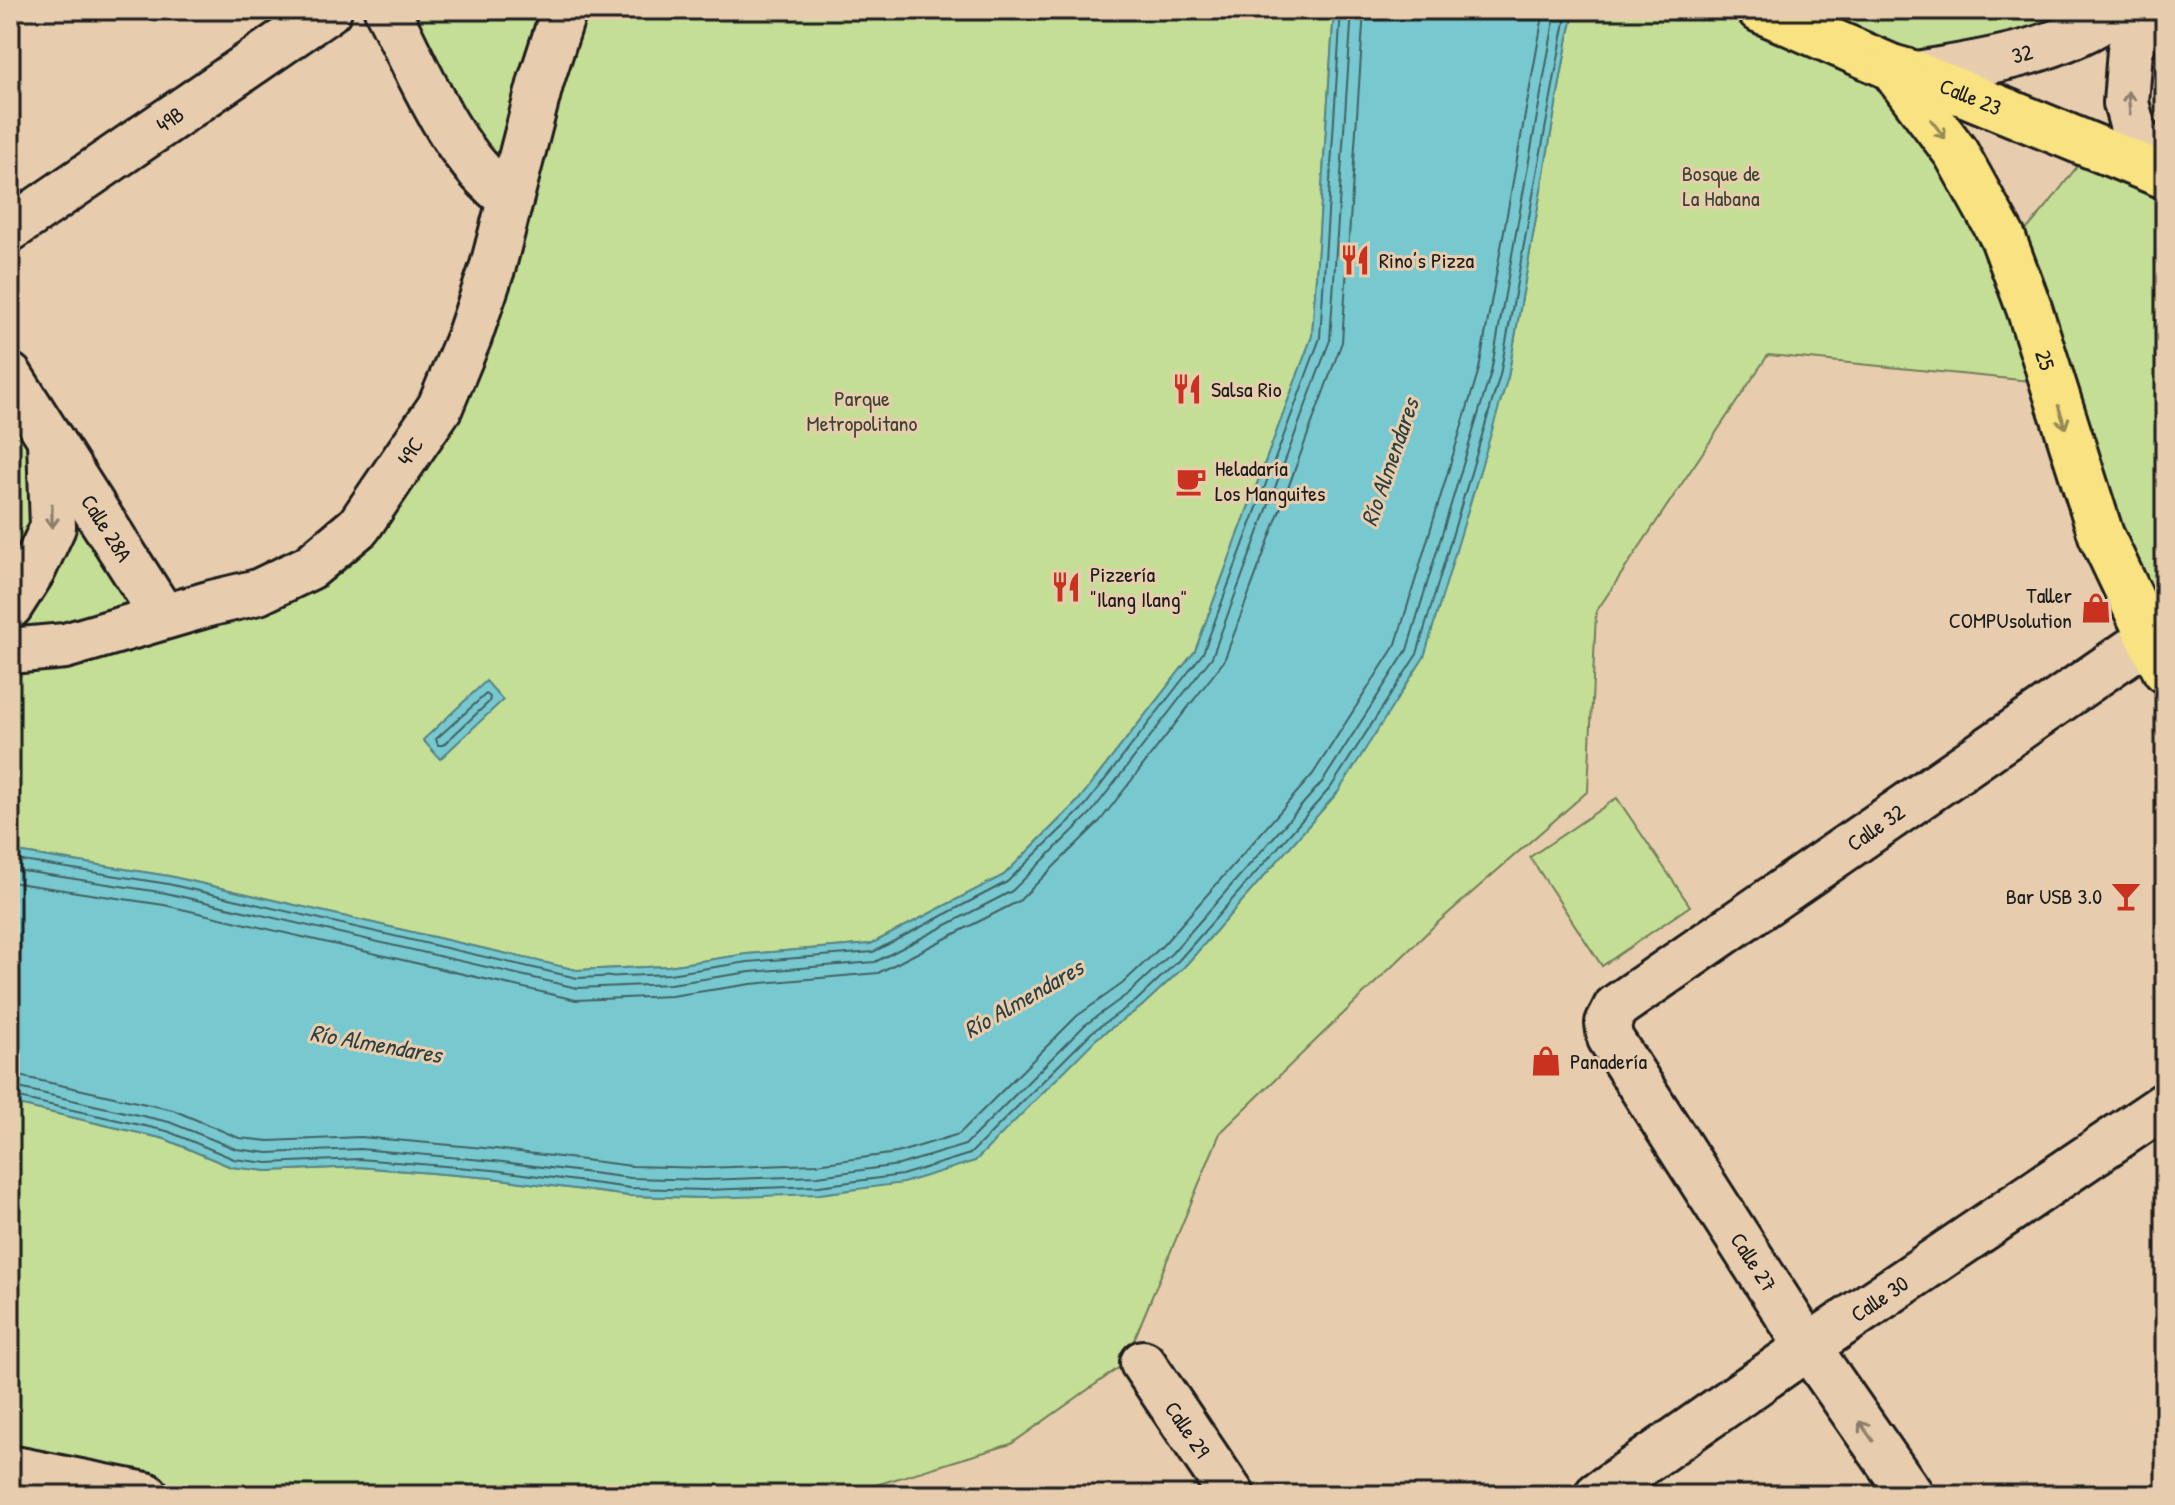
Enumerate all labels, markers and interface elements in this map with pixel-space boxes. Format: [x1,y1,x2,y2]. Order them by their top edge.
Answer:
street label: 32 [2008,36,2036,70]
street label: Calle 23 [1935,70,2006,123]
one-way arrow [2121,90,2136,117]
street label: 49B [150,99,190,139]
one-way arrow [1929,118,1946,139]
park label: Bosque de La Habana [1682,158,1761,213]
restaurant icon: Rino’s Pizza [1338,243,1372,277]
place label: Rino’s Pizza [1379,245,1474,275]
street label: 25 [2028,346,2063,374]
restaurant icon: Salsa Rio [1170,372,1204,406]
place label: Salsa Rio [1211,374,1282,404]
park label: Parque Metropolitano [807,383,918,438]
water label: Río Almendares [1352,391,1427,530]
one-way arrow [2056,405,2071,430]
street label: 49C [390,431,430,471]
place label: Heladaría Los Manguites [1215,453,1326,508]
cafe icon: Heladaría Los Manguites [1174,464,1208,498]
street label: Calle 28A [74,488,140,567]
one-way arrow [44,502,60,529]
place label: Pizzería "Ilang Ilang" [1090,559,1187,614]
restaurant icon: Pizzería "Ilang Ilang" [1049,570,1083,604]
place label: Taller COMPUsolution [1949,580,2073,635]
shop icon: Taller COMPUsolution [2079,591,2113,625]
street label: Calle 32 [1841,796,1911,858]
bar icon: Bar USB 3.0 [2109,879,2143,913]
place label: Bar USB 3.0 [2006,881,2102,911]
water label: Río Almendares [957,949,1091,1045]
water label: Río Almendares [308,1016,447,1071]
shop icon: Panadería [1529,1044,1563,1078]
place label: Panadería [1570,1046,1648,1076]
street label: Calle 27 [1724,1227,1784,1297]
street label: Calle 30 [1845,1268,1914,1329]
street label: Calle 29 [1158,1395,1218,1464]
one-way arrow [1858,1420,1874,1442]

